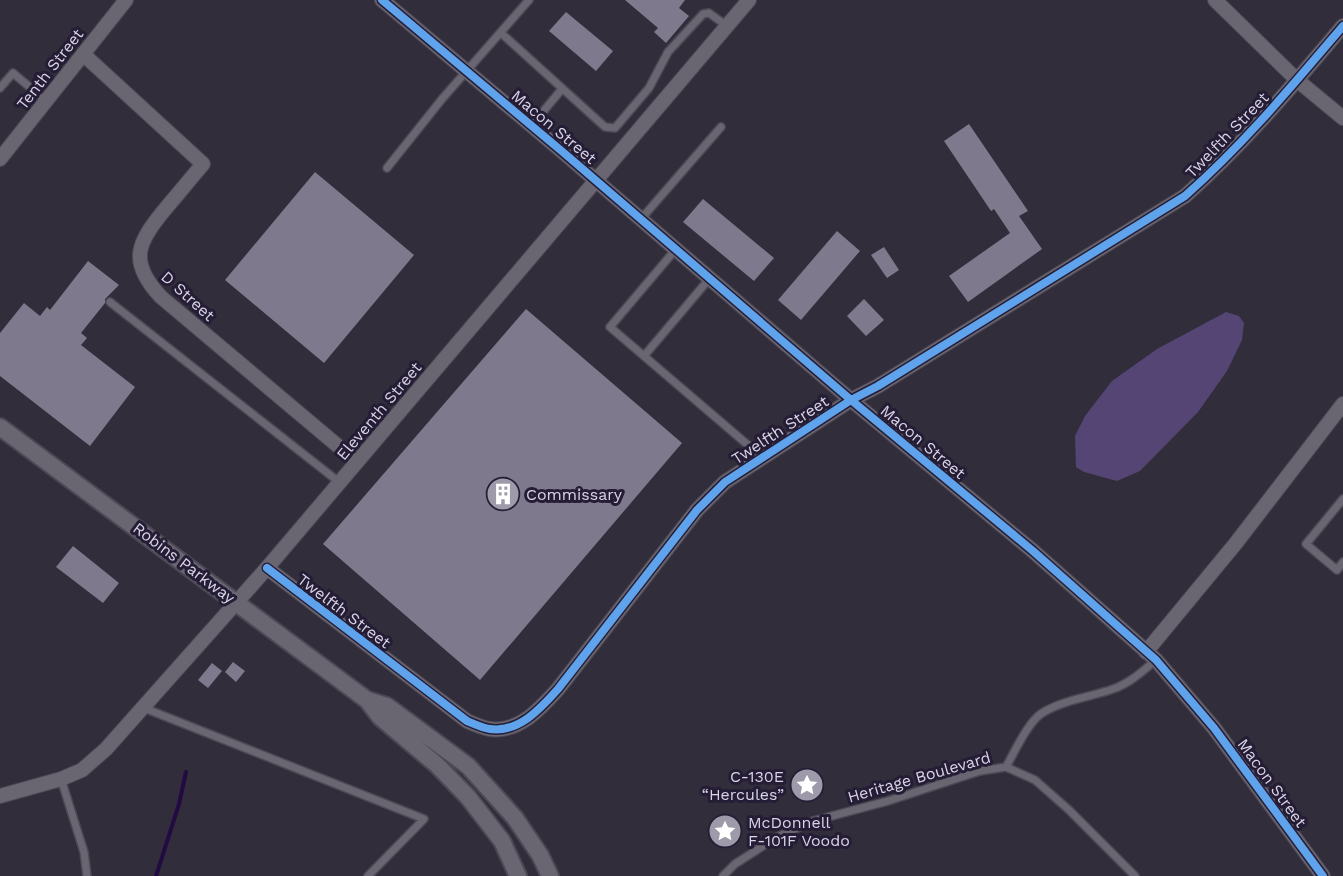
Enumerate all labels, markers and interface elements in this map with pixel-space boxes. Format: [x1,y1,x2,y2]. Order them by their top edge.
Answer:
street label: Tenth Street [13,25,88,113]
street label: Macon Street [508,86,600,168]
street label: Twelfth Street [1181,88,1273,182]
street label: D Street [157,267,219,325]
street label: Eleventh Street [333,358,426,464]
street label: Twelfth Street [728,391,832,468]
street label: Macon Street [877,401,969,483]
building icon: Commissary [485,476,521,512]
place label: Commissary [526,485,623,504]
street label: Robins Parkway [129,519,239,608]
street label: Twelfth Street [294,570,395,652]
street label: Macon Street [1234,735,1311,831]
street label: Heritage Boulevard [845,747,993,807]
place label: C-130E “Hercules” [702,767,784,804]
place icon: C-130E “Hercules” [789,767,825,803]
place icon: McDonnell F-101F Voodo [707,813,743,849]
place label: McDonnell F-101F Voodo [748,813,850,850]

